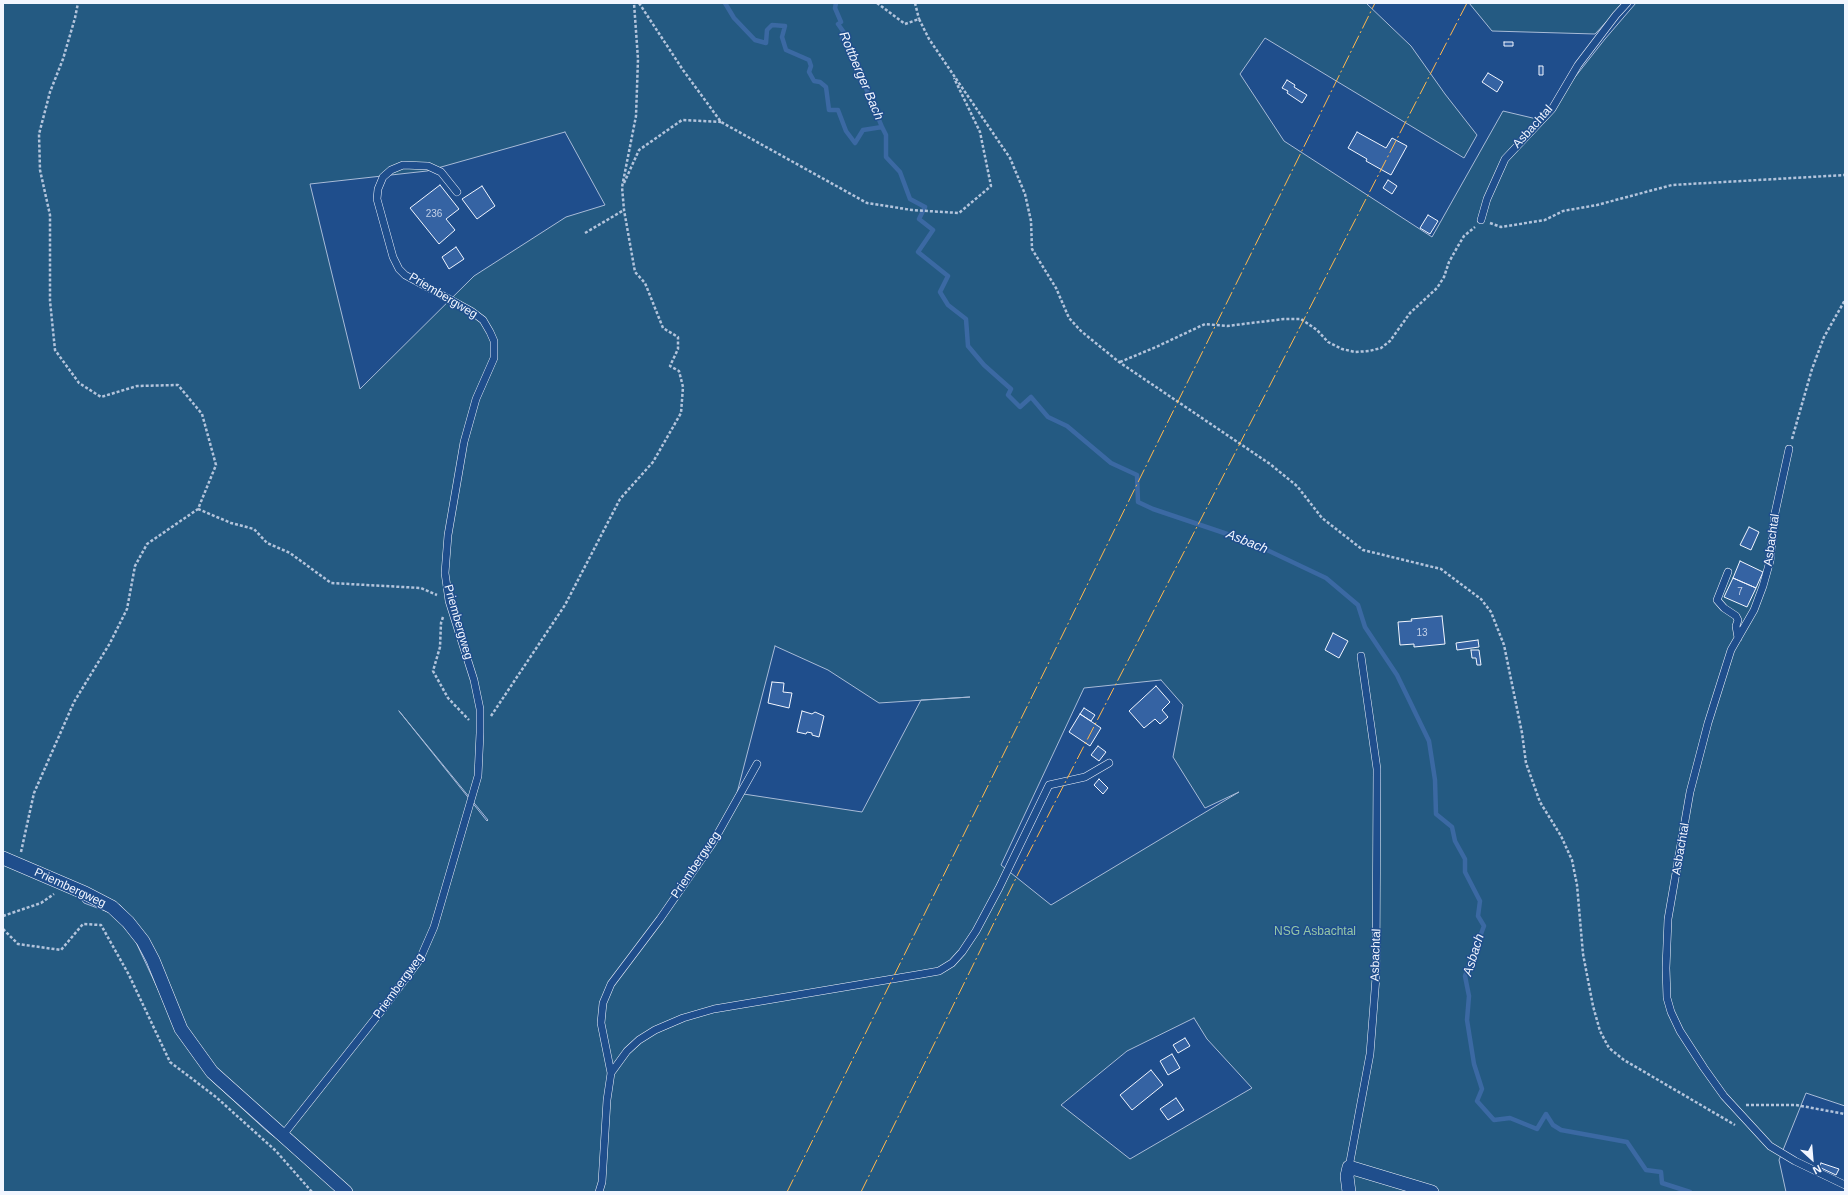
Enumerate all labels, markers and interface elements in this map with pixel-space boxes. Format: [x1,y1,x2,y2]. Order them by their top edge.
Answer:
water label: Rottberger Bach [835,29,887,123]
street label: Asbachtal [1510,103,1556,151]
house number: 236 [426,208,442,220]
street label: Priembergweg [406,270,480,322]
street label: Asbachtal [1761,513,1783,567]
water label: Asbach [1224,527,1270,557]
street label: Priembergweg [440,583,476,661]
house number: 7 [1737,586,1743,598]
house number: 13 [1416,627,1428,639]
street label: Asbachtal [1669,822,1693,876]
street label: Priembergweg [668,829,724,901]
street label: Priembergweg [32,865,108,911]
park label: NSG Asbachtal [1274,925,1356,939]
street label: Asbachtal [1368,928,1384,982]
water label: Asbach [1460,932,1488,978]
street label: Priembergweg [370,950,428,1022]
north arrow [1792,1139,1832,1179]
text: N [1811,1163,1823,1177]

